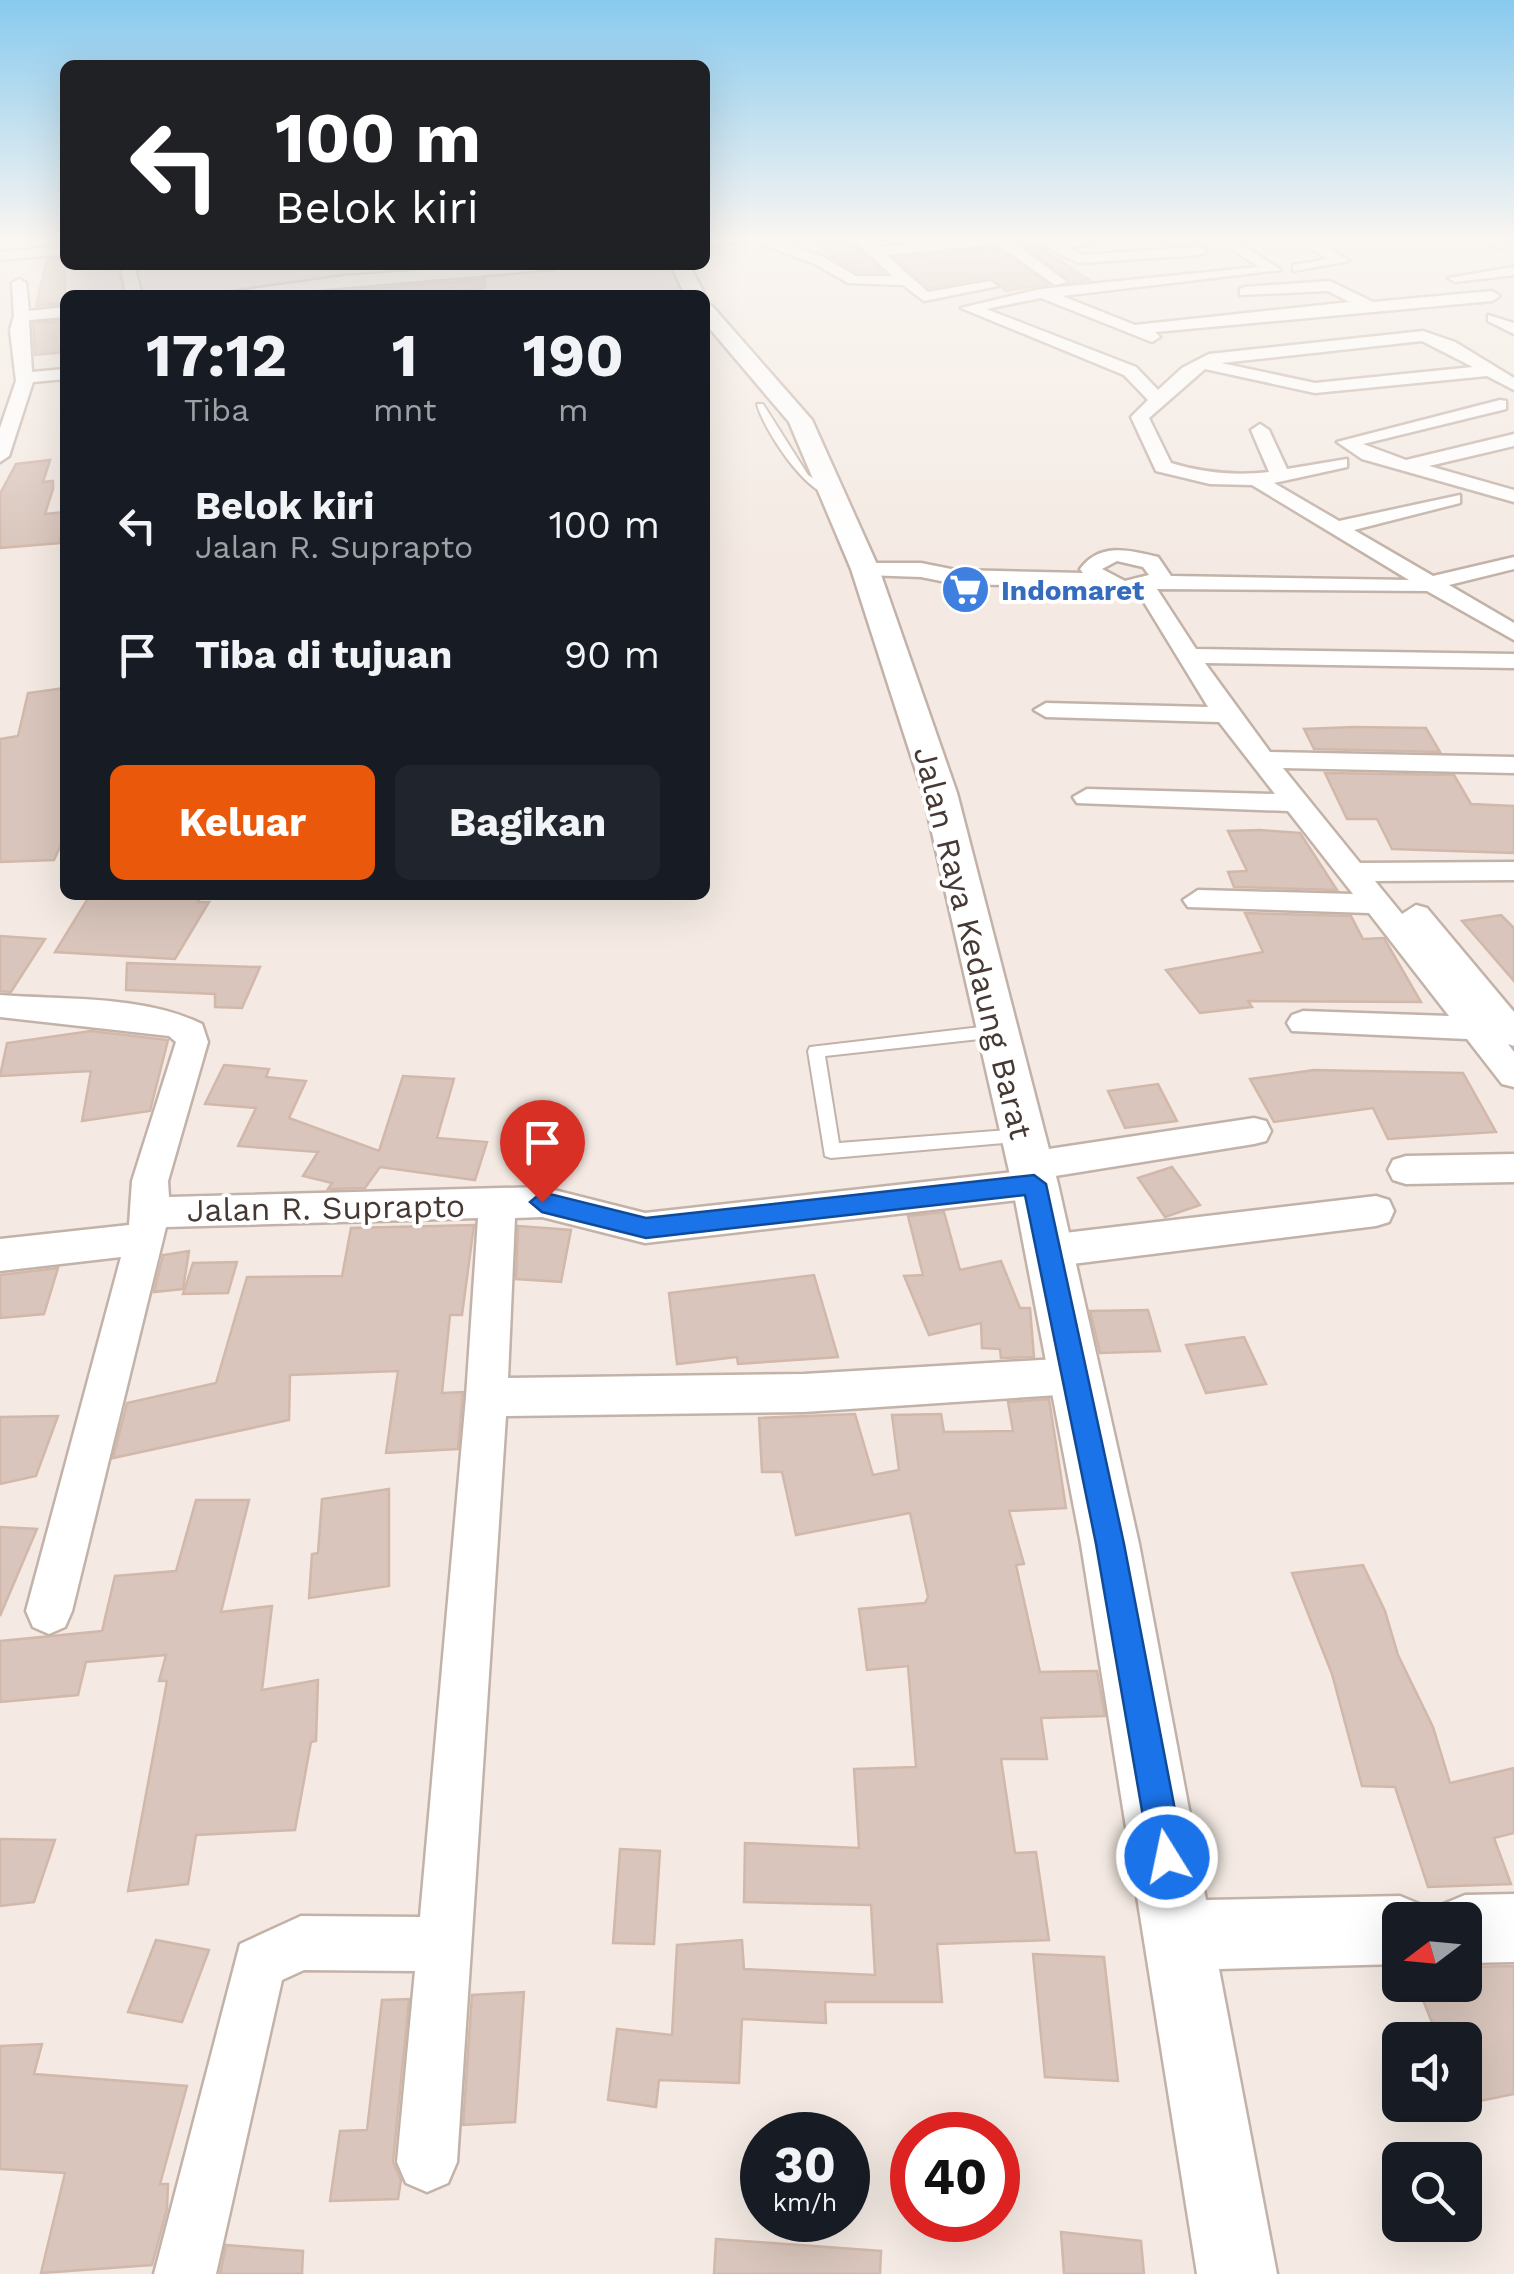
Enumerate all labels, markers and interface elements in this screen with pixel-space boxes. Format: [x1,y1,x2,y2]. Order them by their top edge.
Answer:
text: 100 m [275,97,481,179]
icon: left [110,100,240,230]
text: Belok kiri [275,181,479,234]
text: 17:12 [146,320,287,391]
text: 1 [392,320,418,391]
text: 190 [523,320,624,391]
text: Tiba [184,391,249,429]
text: mnt [373,391,437,429]
text: m [558,391,588,429]
text: Belok kiri [195,484,374,528]
icon: left [110,498,165,553]
text: 100 m [549,503,660,547]
text: Jalan R. Suprapto [195,528,473,566]
supermarket icon: Indomaret [940,564,992,616]
place label: Indomaret [1001,574,1144,607]
icon: arrive [110,628,165,683]
text: Tiba di tujuan [195,633,452,677]
text: 90 m [564,633,660,677]
street label: Jalan Raya Kedaung Barat [906,743,1040,1143]
button: Keluar [110,765,375,880]
button: Bagikan [395,765,660,880]
pin [500,1100,585,1203]
icon: arrive [515,1115,570,1170]
street label: Jalan R. Suprapto [187,1187,465,1229]
position arrow [1115,1805,1219,1909]
north arrow [1382,1902,1482,2002]
map controls [1382,1902,1482,2242]
button: sound [1382,2022,1482,2122]
speed limit sign: 40 [890,2112,1020,2242]
text: 30 [774,2135,836,2194]
button: search [1382,2142,1482,2242]
text: km/h [773,2188,837,2217]

